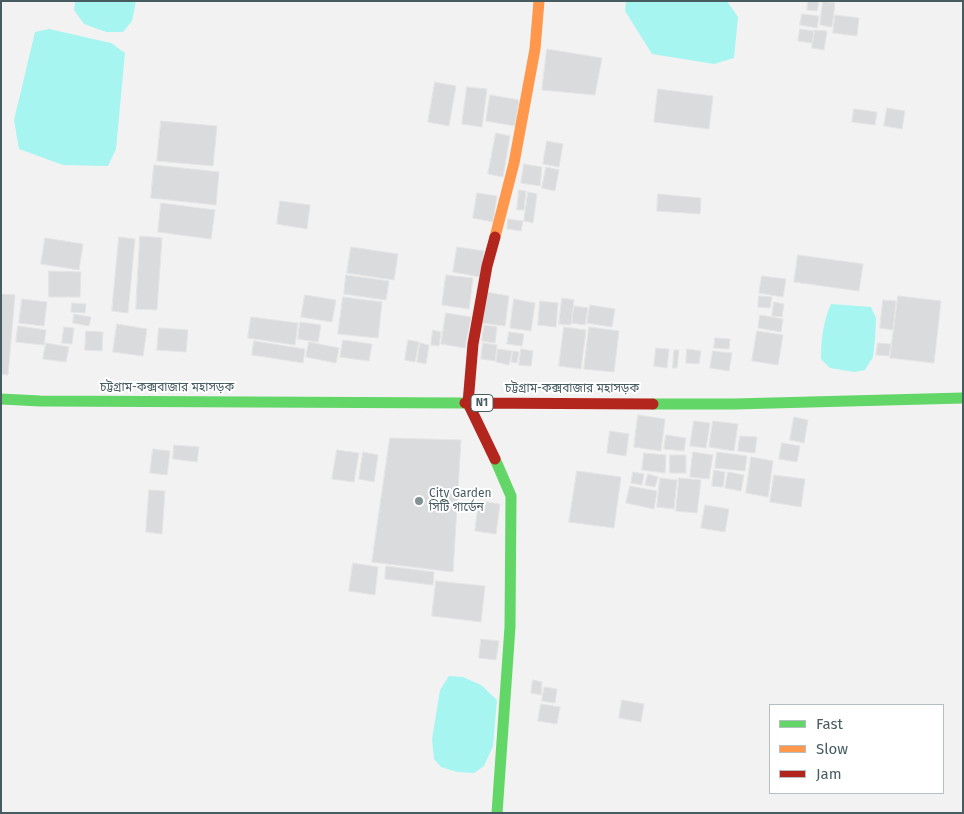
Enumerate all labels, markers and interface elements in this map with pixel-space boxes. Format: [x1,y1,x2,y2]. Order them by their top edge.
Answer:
street label: চট্টগ্রাম-কক্সবাজার মহাসড়ক [100,381,234,395]
street label: চট্টগ্রাম-কক্সবাজার মহাসড়ক [505,382,639,396]
road number: N1 [471,394,493,412]
place label: City Garden সিটি গার্ডেন [429,487,492,515]
marker: City Garden সিটি গার্ডেন [413,495,425,507]
legend [769,704,944,794]
text: Fast [816,715,843,733]
text: Slow [816,740,848,758]
text: Jam [816,765,842,783]

